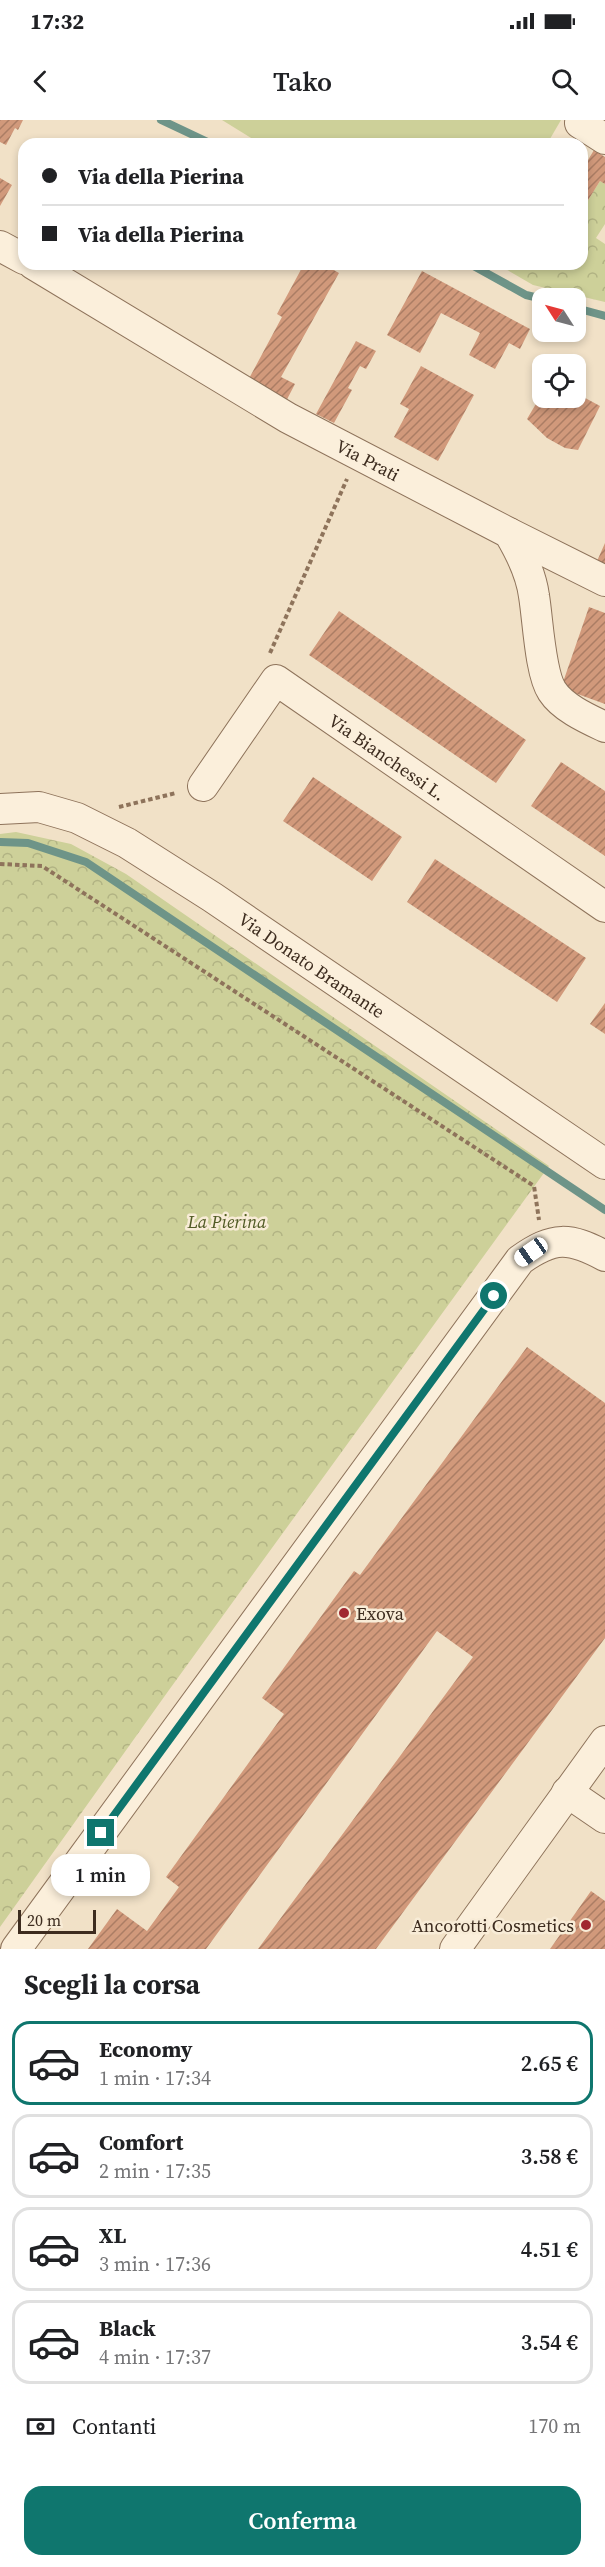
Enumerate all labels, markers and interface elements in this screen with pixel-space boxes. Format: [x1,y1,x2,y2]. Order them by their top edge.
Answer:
text: 17:32 [30,6,84,36]
text: Tako [273,63,332,100]
icon: back [24,65,57,98]
icon: search [548,65,581,98]
text: Via della Pierina [78,161,244,191]
text: Via della Pierina [78,219,244,249]
north arrow [532,288,586,342]
map controls [532,288,586,408]
button: locate [532,354,586,408]
street label: Via Prati [332,433,404,487]
street label: Via Bianchessi L. [324,708,451,806]
street label: Via Donato Bramante [234,906,390,1024]
park label: La Pierina [186,1209,267,1234]
car [511,1234,551,1270]
route start [480,1282,507,1309]
place label: Exova [356,1601,405,1626]
marker: Exova [337,1606,351,1620]
route end [87,1819,114,1846]
callout: 1 min [51,1854,150,1896]
text: 1 min [75,1861,126,1889]
scale bar [18,1907,96,1934]
text: 20 m [27,1909,61,1931]
place label: Ancorotti Cosmetics [412,1913,574,1938]
marker: Ancorotti Cosmetics [579,1918,593,1932]
text: Scegli la corsa [24,1966,200,2003]
text: Economy [99,2034,193,2064]
icon: car [27,2036,81,2090]
text: 2.65 € [521,2048,578,2078]
text: 1 min · 17:34 [99,2064,211,2092]
text: Comfort [99,2127,183,2157]
icon: car [27,2129,81,2183]
text: 3.58 € [521,2141,578,2171]
text: 2 min · 17:35 [99,2157,211,2185]
text: XL [99,2220,126,2250]
icon: car [27,2222,81,2276]
text: 4.51 € [521,2234,578,2264]
text: 3 min · 17:36 [99,2250,211,2278]
text: Black [99,2313,156,2343]
icon: car [27,2315,81,2369]
text: 3.54 € [521,2327,578,2357]
text: 4 min · 17:37 [99,2343,211,2371]
icon: cash [24,2410,57,2443]
text: Contanti [72,2411,156,2441]
text: 170 m [528,2412,581,2440]
button: Conferma [24,2486,581,2555]

